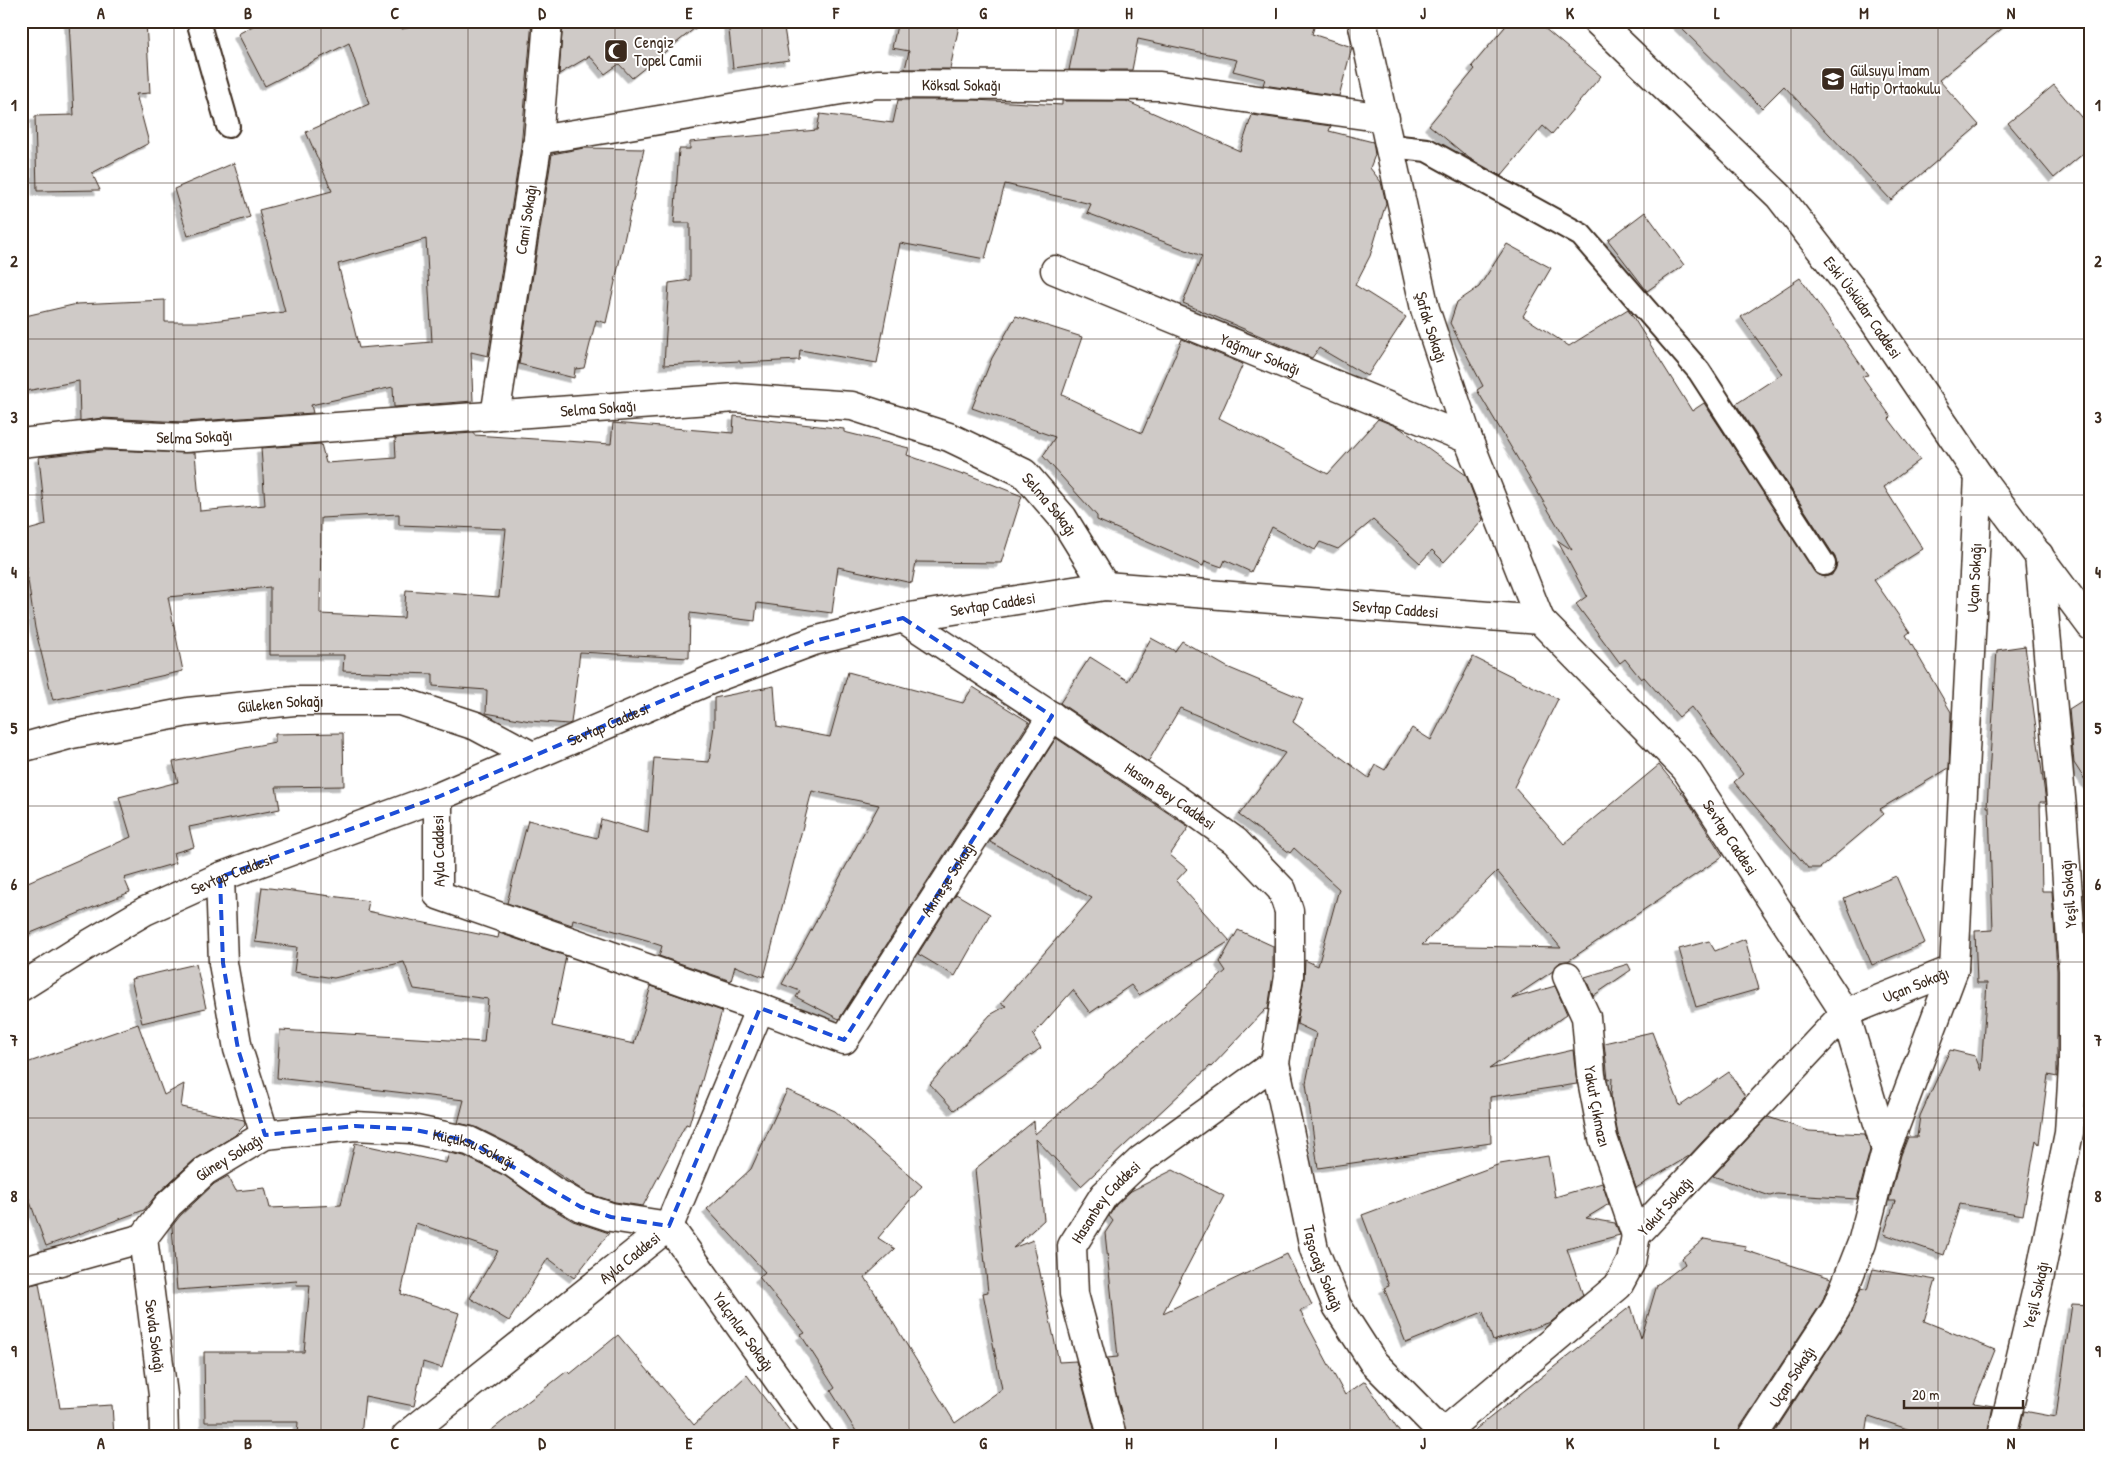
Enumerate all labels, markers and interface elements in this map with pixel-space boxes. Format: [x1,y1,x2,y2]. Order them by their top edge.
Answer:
text: A [97,2,105,24]
text: B [244,2,252,24]
text: C [391,2,400,24]
text: D [538,2,546,24]
text: E [685,2,693,24]
text: F [832,2,840,24]
text: G [979,2,987,24]
text: H [1125,2,1133,24]
text: I [1274,2,1278,24]
text: J [1420,2,1426,24]
text: K [1566,2,1575,24]
text: L [1714,2,1720,24]
text: M [1859,2,1869,24]
text: N [2007,2,2016,24]
place label: Cengiz Topel Camii [634,31,702,71]
mosque icon: Cengiz Topel Camii [603,38,629,64]
place label: Gülsuyu İmam Hatip Ortaokulu [1850,59,1941,99]
school or university icon: Gülsuyu İmam Hatip Ortaokulu [1820,66,1846,92]
street label: Köksal Sokağı [922,73,1001,96]
text: 1 [11,94,17,116]
text: 1 [2095,94,2101,116]
street label: Cami Sokağı [509,183,542,256]
text: 2 [10,250,18,272]
text: 2 [2094,250,2102,272]
street label: Eski Üsküdar Caddesi [1819,252,1907,363]
street label: Şafak Sokağı [1411,290,1453,366]
street label: Yağmur Sokağı [1217,328,1304,380]
street label: Selma Sokağı [559,394,637,422]
text: 3 [10,406,18,428]
text: 3 [2094,406,2102,428]
street label: Selma Sokağı [156,424,233,449]
street label: Selma Sokağı [1017,468,1082,540]
street label: Uçan Sokağı [1961,542,1987,613]
text: 4 [11,561,17,583]
text: 4 [2095,561,2101,583]
street label: Sevtap Caddesi [948,586,1037,621]
street label: Sevtap Caddesi [1352,594,1439,623]
street label: Güleken Sokağı [237,690,324,718]
street label: Sevtap Caddesi [564,697,652,751]
text: 5 [11,717,18,739]
text: 5 [2095,717,2102,739]
street label: Hasan Bey Caddesi [1120,757,1220,835]
street label: Sevtap Caddesi [1698,795,1763,879]
street label: Ayla Caddesi [426,815,450,887]
street label: Akmeşe Sokağı [915,837,980,920]
street label: Sevtap Caddesi [187,848,276,900]
street label: Yeşil Sokağı [2055,859,2081,929]
text: 6 [11,873,18,895]
text: 6 [2095,873,2102,895]
street label: Uçan Sokağı [1879,961,1952,1008]
text: 7 [9,1029,18,1051]
text: 7 [2093,1029,2102,1051]
street label: Yakut Çıkmazı [1579,1065,1616,1150]
street label: Küçüksu Sokağı [431,1123,519,1174]
street label: Güney Sokağı [190,1128,267,1186]
street label: Hasanbey Caddesi [1066,1155,1145,1247]
street label: Yakut Sokağı [1632,1172,1698,1240]
text: 8 [11,1185,18,1207]
text: 8 [2095,1185,2102,1207]
street label: Taşocağı Sokağı [1298,1223,1349,1316]
street label: Ayla Caddesi [594,1226,665,1289]
street label: Yeşil Sokağı [2017,1259,2054,1331]
street label: Yalçınlar Sokağı [708,1287,780,1376]
street label: Sevda Sokağı [140,1298,171,1374]
text: 9 [11,1340,17,1362]
text: 9 [2095,1340,2101,1362]
street label: Uçan Sokağı [1764,1341,1820,1412]
scale bar [1904,1377,2023,1409]
text: 20 m [1912,1384,1939,1405]
text: A [97,1432,105,1454]
text: B [244,1432,252,1454]
text: C [391,1432,400,1454]
text: D [538,1432,546,1454]
text: E [685,1432,693,1454]
text: F [832,1432,840,1454]
text: G [979,1432,987,1454]
text: H [1125,1432,1133,1454]
text: I [1274,1432,1278,1454]
text: J [1420,1432,1426,1454]
text: K [1566,1432,1575,1454]
text: L [1714,1432,1720,1454]
text: M [1859,1432,1869,1454]
text: N [2007,1432,2016,1454]

